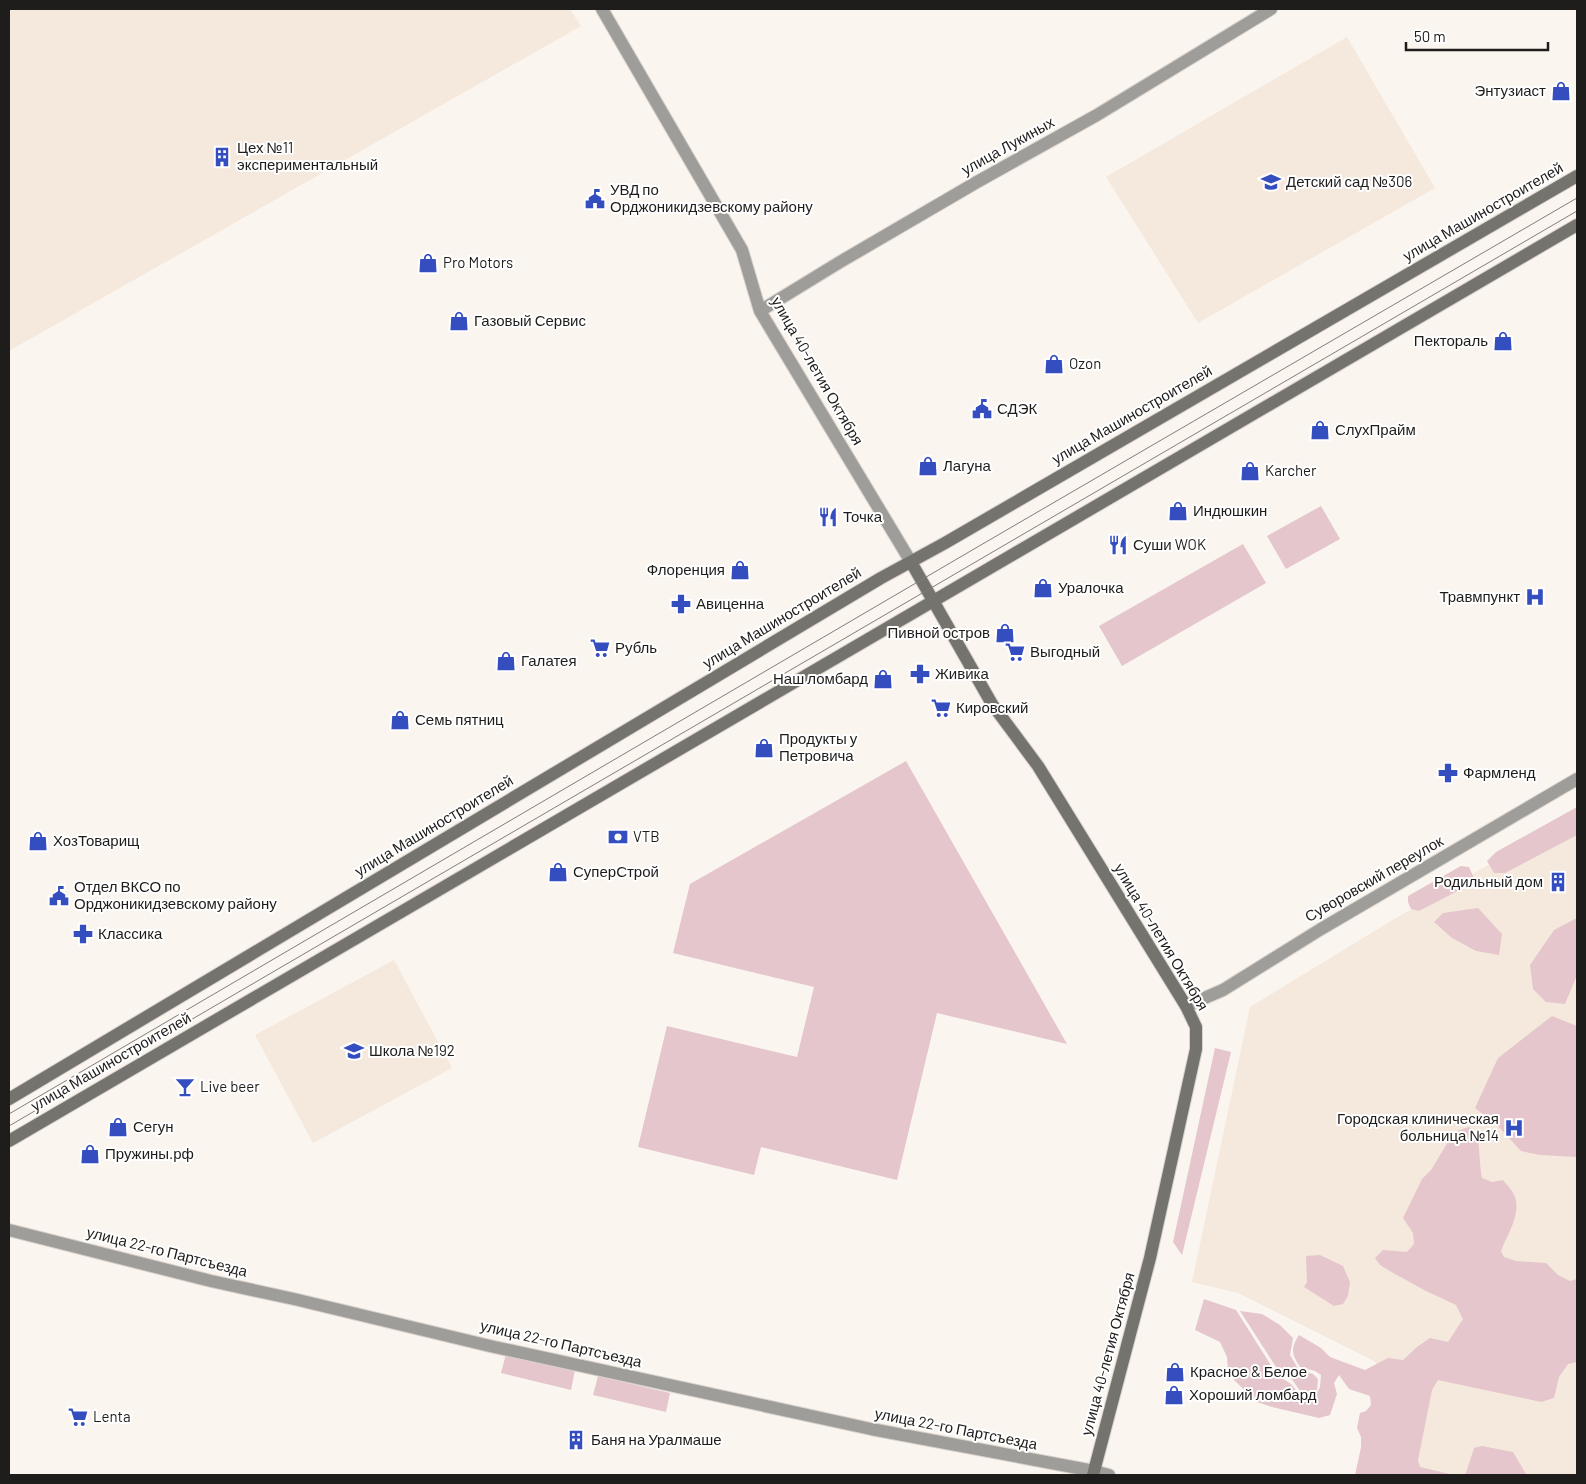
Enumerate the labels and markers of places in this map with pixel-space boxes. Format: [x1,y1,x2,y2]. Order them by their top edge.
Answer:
shop icon: Энтузиаст [1550,80,1572,102]
place label: Энтузиаст [1474,81,1546,99]
place label: Цех №11 экспериментальный [237,138,378,173]
building icon: Цех №11 экспериментальный [211,146,233,168]
school or university icon: Детский сад №306 [1260,171,1282,193]
place label: Детский сад №306 [1286,172,1412,190]
place label: УВД по Орджоникидзевскому району [610,180,813,215]
public building icon: УВД по Орджоникидзевскому району [584,188,606,210]
shop icon: Pro Motors [417,252,439,274]
place label: Pro Motors [443,253,513,271]
shop icon: Газовый Сервис [448,310,470,332]
place label: Газовый Сервис [474,311,586,329]
shop icon: Пектораль [1492,330,1514,352]
place label: Пектораль [1414,331,1488,349]
shop icon: Ozon [1043,353,1065,375]
place label: Ozon [1069,354,1101,372]
public building icon: СДЭК [971,398,993,420]
place label: СДЭК [997,399,1037,417]
shop icon: СлухПрайм [1309,419,1331,441]
place label: СлухПрайм [1335,420,1416,438]
shop icon: Лагуна [917,455,939,477]
place label: Лагуна [943,456,991,474]
shop icon: Karcher [1239,460,1261,482]
place label: Karcher [1265,461,1317,479]
shop icon: Индюшкин [1167,500,1189,522]
place label: Индюшкин [1193,501,1267,519]
restaurant icon: Точка [817,506,839,528]
place label: Точка [843,507,883,525]
restaurant icon: Суши WOK [1107,534,1129,556]
place label: Суши WOK [1133,535,1206,553]
shop icon: Флоренция [729,559,751,581]
place label: Флоренция [647,560,725,578]
shop icon: Уралочка [1032,577,1054,599]
place label: Уралочка [1058,578,1124,596]
hospital icon: Травмпункт [1524,586,1546,608]
place label: Травмпункт [1439,587,1520,605]
pharmacy icon: Авиценна [670,593,692,615]
place label: Авиценна [696,594,765,612]
shop icon: Пивной остров [994,622,1016,644]
place label: Пивной остров [888,623,990,641]
supermarket icon: Рубль [589,637,611,659]
place label: Рубль [615,638,657,656]
supermarket icon: Выгодный [1004,641,1026,663]
place label: Выгодный [1030,642,1100,660]
shop icon: Галатея [495,650,517,672]
place label: Галатея [521,651,577,669]
pharmacy icon: Живика [909,663,931,685]
place label: Живика [935,664,989,682]
shop icon: Наш ломбард [872,668,894,690]
place label: Наш ломбард [773,669,868,687]
supermarket icon: Кировский [930,697,952,719]
place label: Кировский [956,698,1028,716]
shop icon: Семь пятниц [389,709,411,731]
place label: Семь пятниц [415,710,504,728]
place label: Продукты у Петровича [779,729,858,764]
shop icon: Продукты у Петровича [753,737,775,759]
pharmacy icon: Фармленд [1437,762,1459,784]
place label: Фармленд [1463,763,1536,781]
bank icon: VTB [607,826,629,848]
place label: VTB [633,827,660,845]
shop icon: ХозТоварищ [27,830,49,852]
place label: ХозТоварищ [53,831,139,849]
shop icon: СуперСтрой [547,861,569,883]
place label: СуперСтрой [573,862,659,880]
building icon: Родильный дом [1547,871,1569,893]
place label: Родильный дом [1434,872,1543,890]
place label: Отдел ВКСО по Орджоникидзевскому району [74,877,277,912]
public building icon: Отдел ВКСО по Орджоникидзевскому району [48,885,70,907]
pharmacy icon: Классика [72,923,94,945]
place label: Классика [98,924,163,942]
school or university icon: Школа №192 [343,1040,365,1062]
place label: Школа №192 [369,1041,455,1059]
bar icon: Live beer [174,1076,196,1098]
place label: Live beer [200,1077,260,1095]
place label: Городская клиническая больница №14 [1337,1109,1499,1144]
shop icon: Сегун [107,1116,129,1138]
place label: Сегун [133,1117,173,1135]
hospital icon: Городская клиническая больница №14 [1503,1117,1525,1139]
shop icon: Пружины.рф [79,1143,101,1165]
place label: Пружины.рф [105,1144,194,1162]
shop icon: Красное & Белое [1164,1361,1186,1383]
place label: Красное & Белое [1190,1362,1307,1380]
shop icon: Хороший ломбард [1163,1384,1185,1406]
place label: Хороший ломбард [1189,1385,1317,1403]
supermarket icon: Lenta [67,1406,89,1428]
place label: Lenta [93,1407,131,1425]
building icon: Баня на Уралмаше [565,1429,587,1451]
place label: Баня на Уралмаше [591,1430,722,1448]

